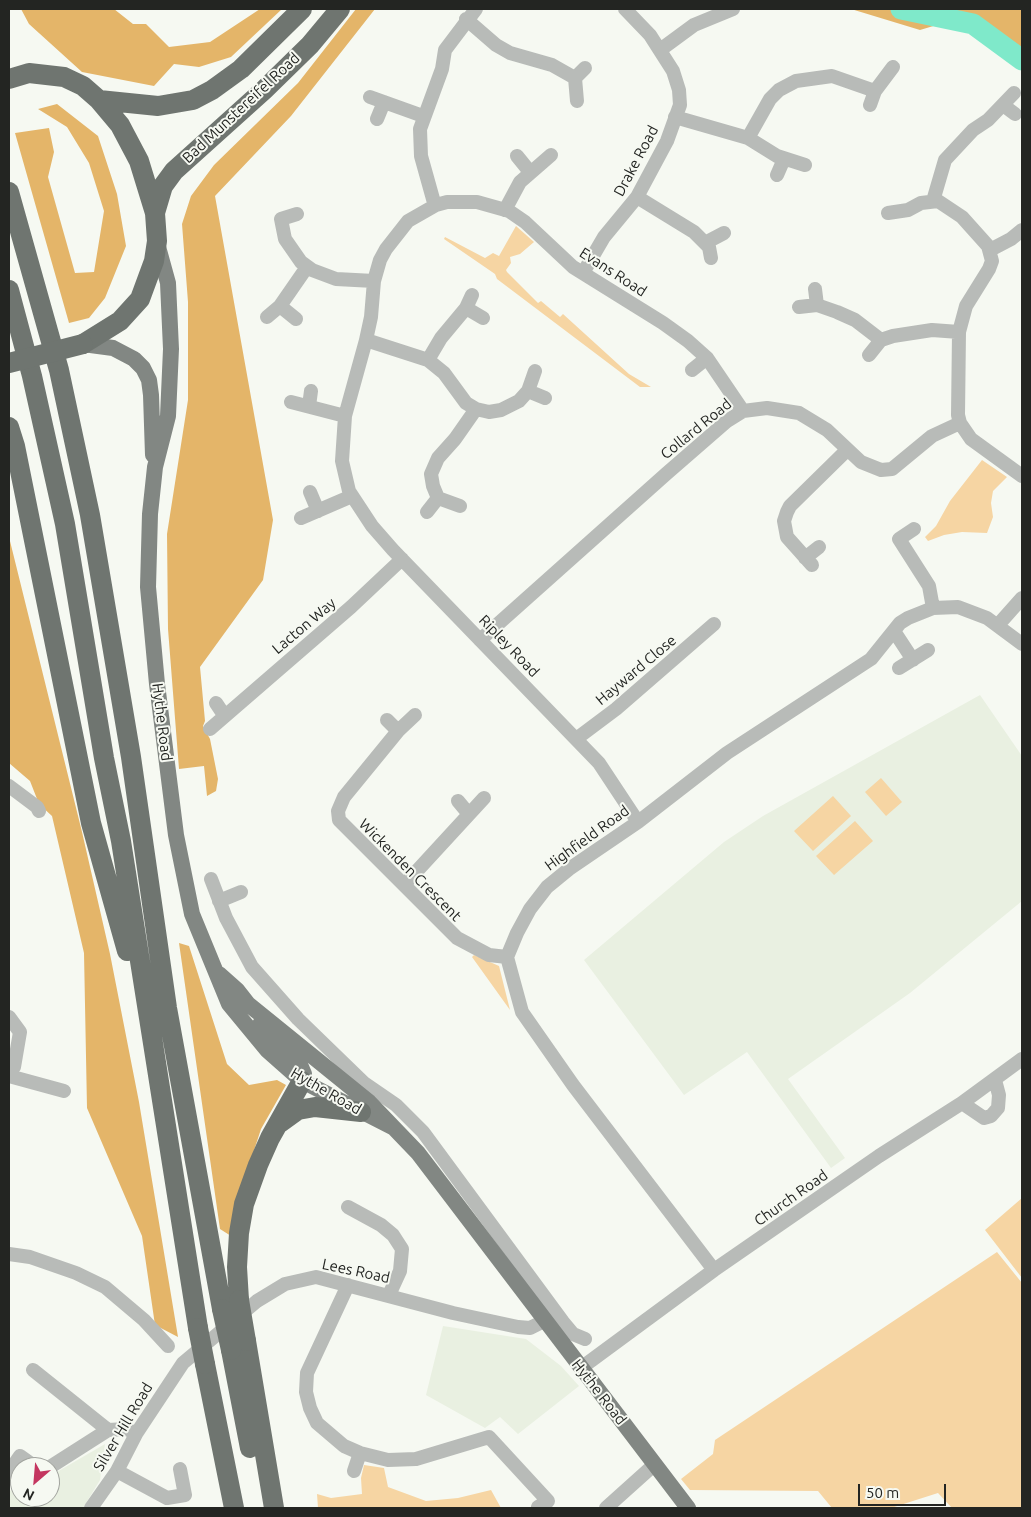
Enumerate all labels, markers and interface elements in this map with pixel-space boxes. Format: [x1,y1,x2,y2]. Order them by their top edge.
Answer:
street label: Bad Munstereifel Road [179,49,303,167]
street label: Drake Road [610,123,662,199]
street label: Evans Road [576,244,650,300]
street label: Collard Road [657,395,735,463]
street label: Lacton Way [269,594,339,658]
street label: Ripley Road [475,611,543,681]
street label: Hayward Close [592,631,680,709]
street label: Hythe Road [148,682,176,762]
street label: Highfield Road [541,801,633,875]
street label: Wickenden Crescent [355,815,465,925]
street label: Hythe Road [288,1064,364,1118]
street label: Church Road [751,1166,831,1230]
street label: Lees Road [321,1255,391,1287]
street label: Hythe Road [568,1356,630,1428]
street label: Silver Hill Road [90,1379,156,1475]
north arrow [10,1457,60,1507]
scale bar [861,1474,948,1506]
text: 50 m [866,1484,899,1501]
text: N [20,1485,37,1504]

